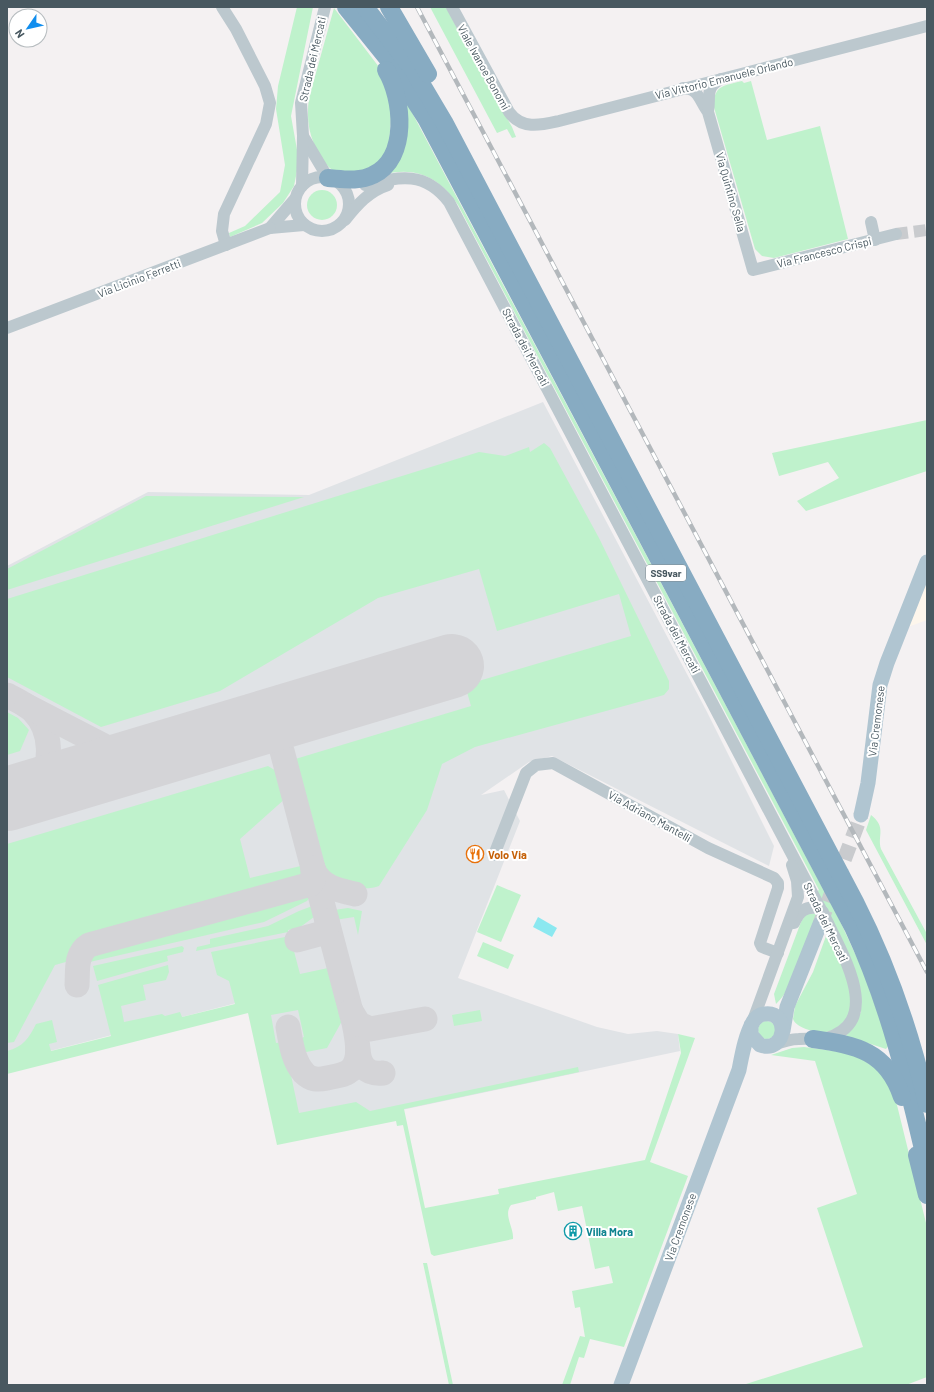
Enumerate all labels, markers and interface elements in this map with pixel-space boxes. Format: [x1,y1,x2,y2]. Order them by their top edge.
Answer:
north arrow [8,8,48,48]
street label: Strada dei Mercati [296,15,328,103]
street label: Viale Ivanoe Bonomi [455,22,513,112]
text: N [12,27,27,41]
street label: Via Vittorio Emanuele Orlando [654,55,794,101]
street label: Via Quintino Sella [713,151,749,233]
street label: Via Francesco Crispi [775,234,873,270]
street label: Via Licinio Ferretti [96,256,183,300]
street label: Strada dei Mercati [500,306,552,388]
road number: SS9var [646,565,686,581]
street label: Strada dei Mercati [651,593,703,675]
street label: Via Cremonese [865,685,887,757]
street label: Via Adriano Mantelli [606,788,694,844]
restaurant icon: Volo Via [465,844,485,864]
place label: Volo Via [488,848,527,861]
street label: Strada dei Mercati [801,880,851,964]
street label: Via Cremonese [662,1191,698,1263]
building icon: Villa Mora [563,1221,583,1241]
place label: Villa Mora [586,1225,633,1238]

